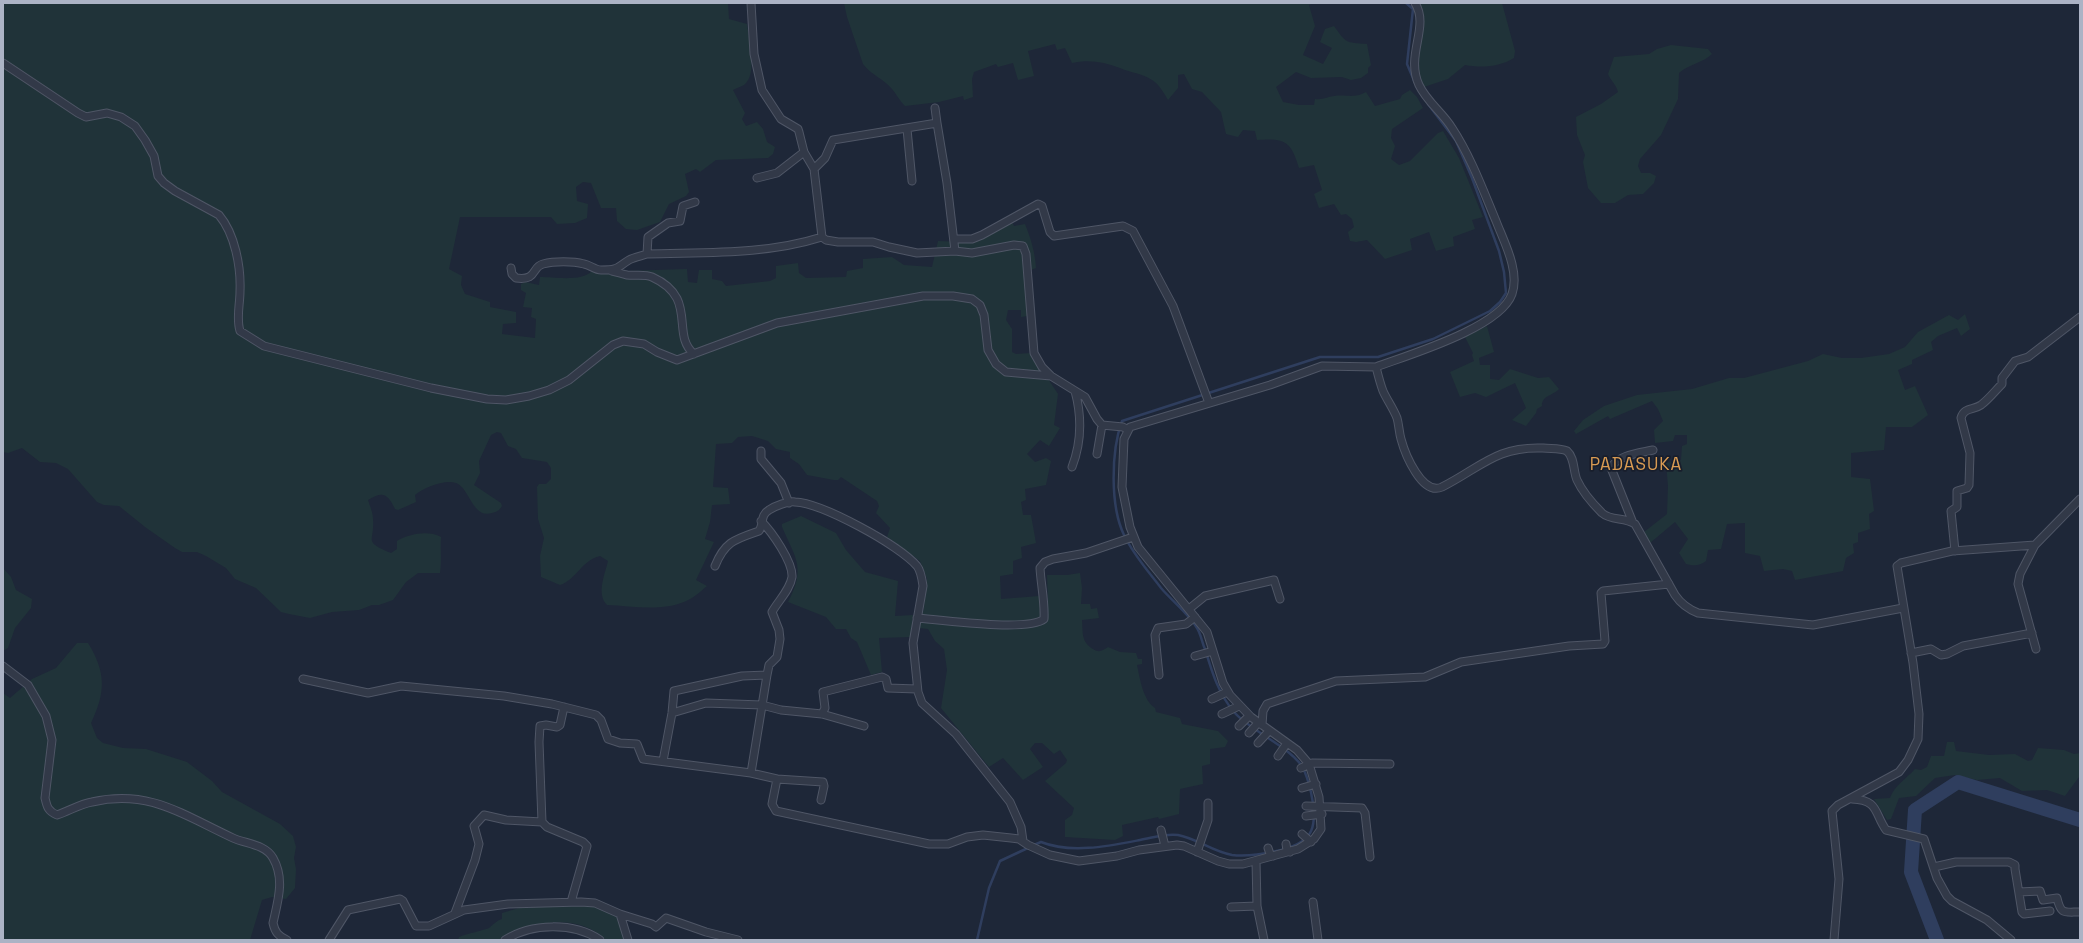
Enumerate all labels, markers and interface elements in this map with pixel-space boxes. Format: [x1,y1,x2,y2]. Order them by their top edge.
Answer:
district label: PADASUKA [1590,455,1682,475]

